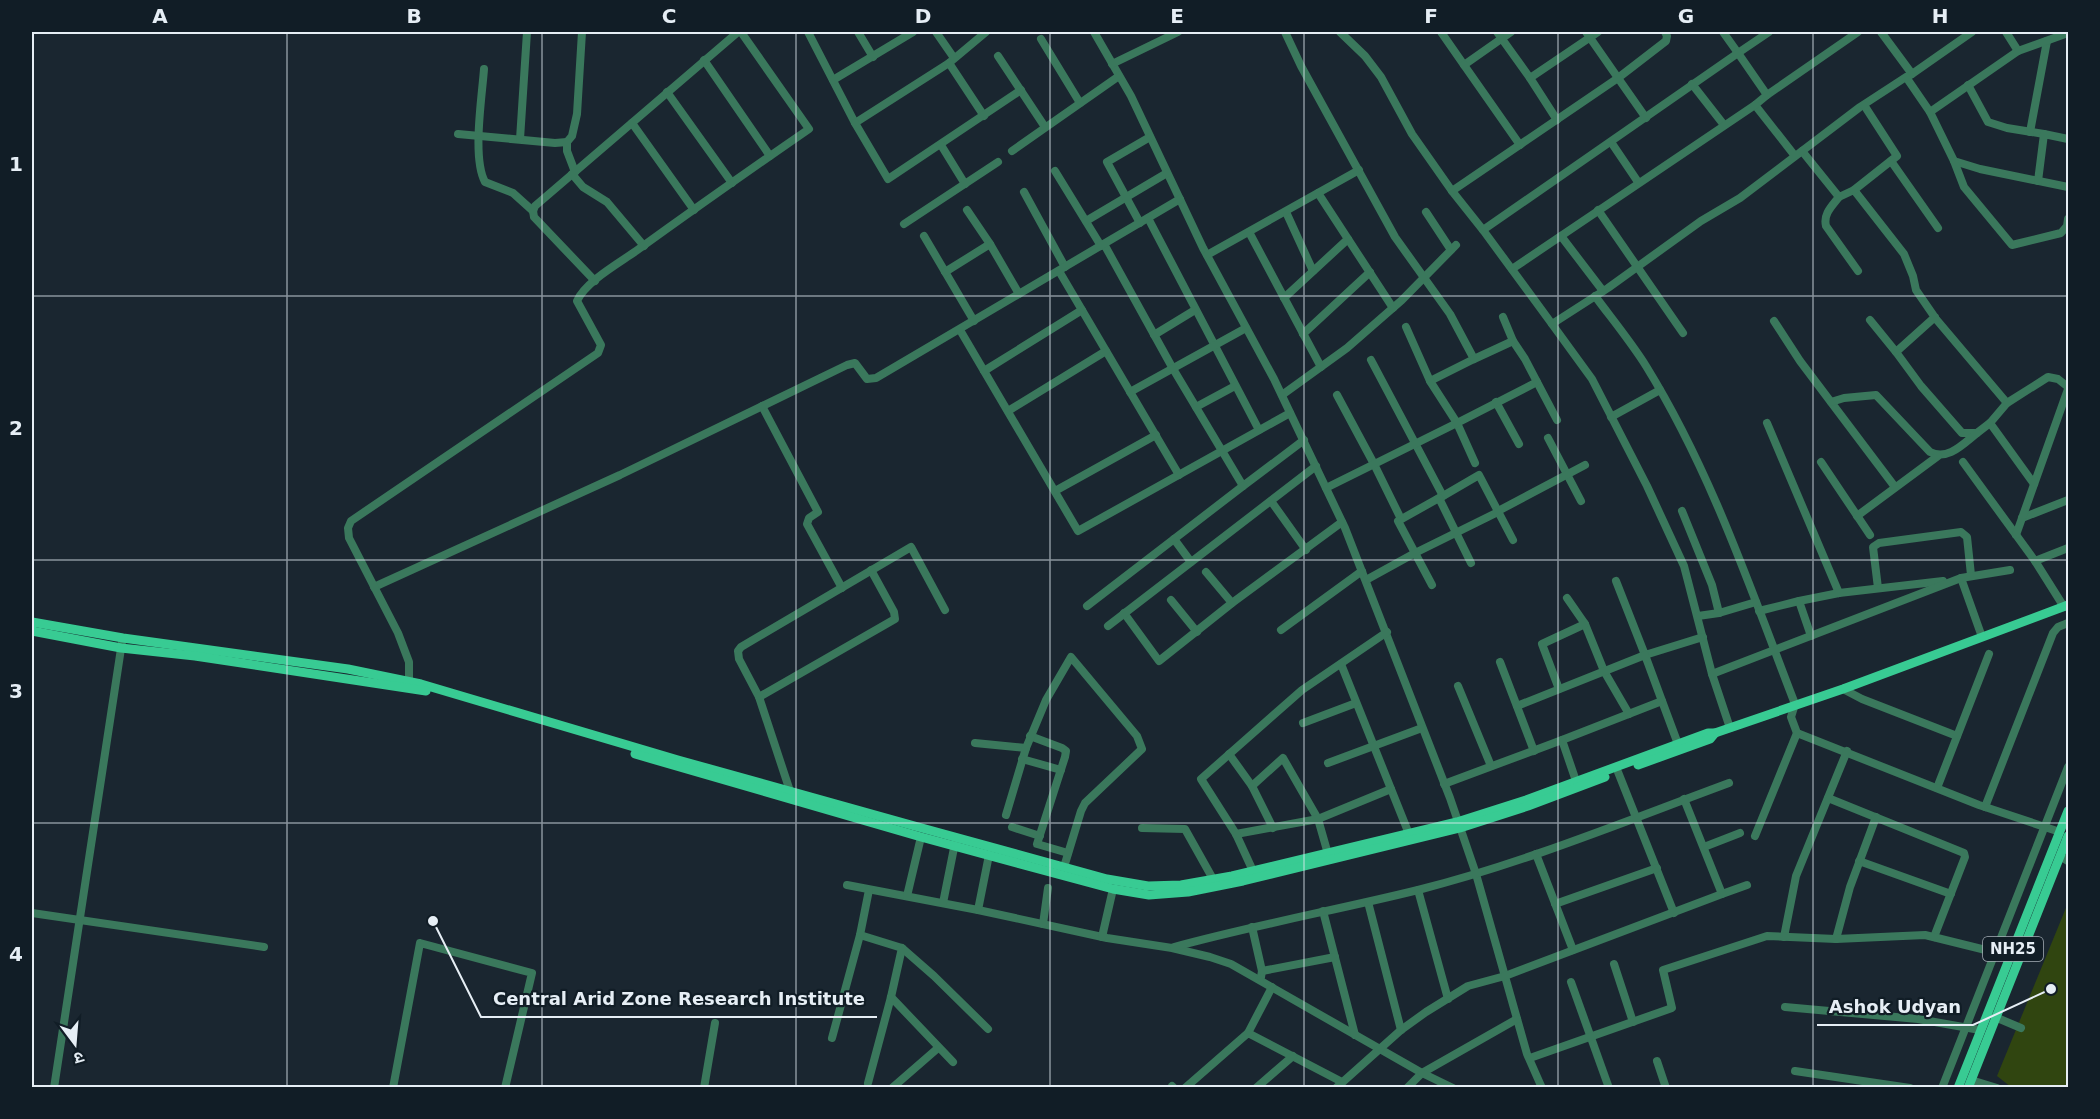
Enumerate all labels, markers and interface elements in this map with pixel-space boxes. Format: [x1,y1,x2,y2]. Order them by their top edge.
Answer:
text: A [152,4,168,28]
text: B [406,4,422,28]
text: C [662,4,676,28]
text: D [915,4,931,28]
text: E [1170,4,1184,28]
text: F [1424,4,1438,28]
text: G [1678,4,1694,28]
text: H [1932,4,1948,28]
text: 1 [9,152,23,176]
text: 2 [9,416,23,440]
text: 3 [9,679,23,703]
road number: NH25 [1983,937,2043,961]
text: 4 [9,942,23,966]
callout: Central Arid Zone Research Institute [481,981,877,1017]
text: Central Arid Zone Research Institute [493,988,865,1009]
callout: Ashok Udyan [1817,989,1973,1025]
text: Ashok Udyan [1829,996,1961,1017]
north arrow [45,1014,105,1074]
text: उ [71,1048,86,1069]

